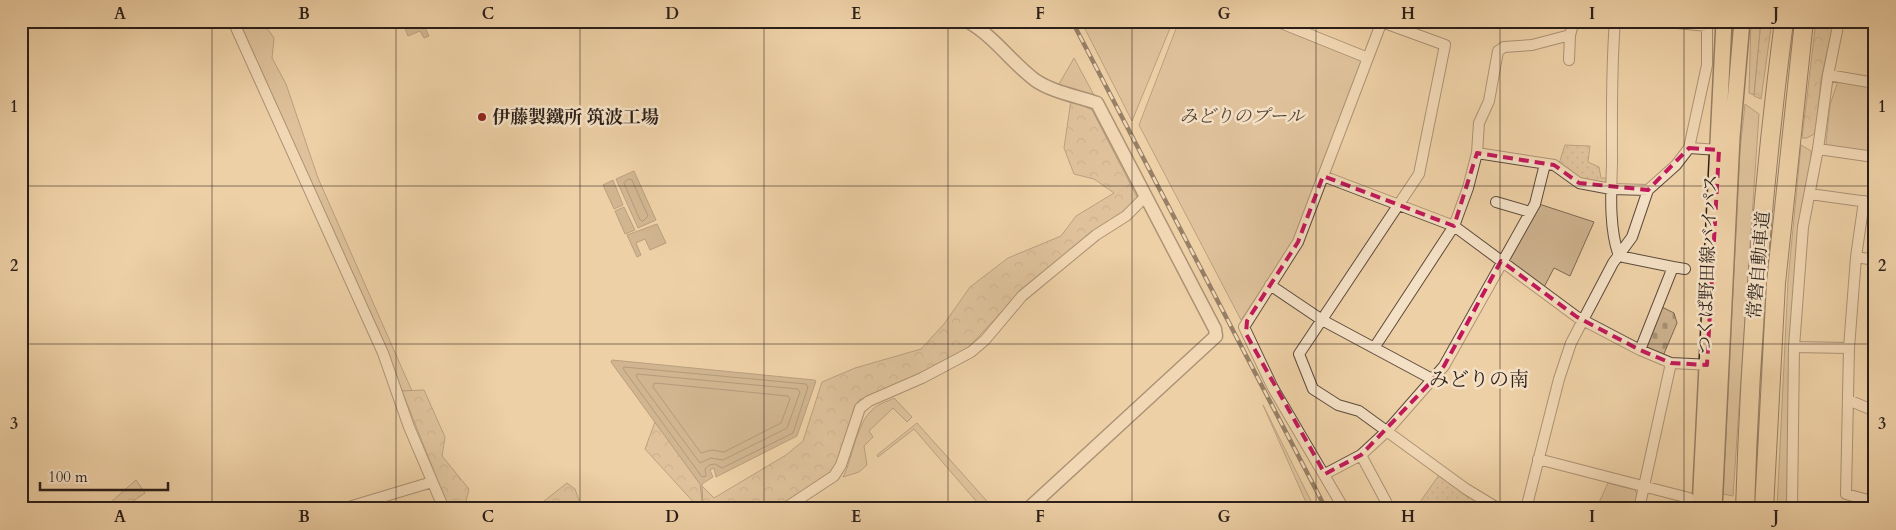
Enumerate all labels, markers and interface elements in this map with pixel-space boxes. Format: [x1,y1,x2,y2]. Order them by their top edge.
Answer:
text: A [114,3,126,25]
text: B [298,3,310,25]
text: C [482,3,494,25]
text: D [665,3,679,25]
text: E [851,3,861,25]
text: F [1035,3,1045,25]
text: G [1217,3,1231,25]
text: H [1401,3,1415,25]
text: I [1589,3,1595,25]
text: J [1771,3,1779,25]
text: 1 [10,96,18,118]
text: 1 [1878,96,1886,118]
park label: みどりのプール [1179,104,1307,129]
place label: 伊藤製鐵所 筑波工場 [492,105,659,130]
marker: 伊藤製鐵所 筑波工場 [476,111,488,123]
street label: つくば野田線バイパス [1692,174,1724,354]
street label: 常磐自動車道 [1742,210,1776,320]
text: 2 [10,255,18,277]
text: 2 [1878,255,1886,277]
district label: みどりの南 [1429,366,1529,393]
text: 3 [10,413,18,435]
text: 3 [1878,413,1886,435]
scale bar [40,460,168,492]
text: 100 m [48,467,88,487]
text: A [114,506,126,528]
text: B [298,506,310,528]
text: C [482,506,494,528]
text: D [665,506,679,528]
text: E [851,506,861,528]
text: F [1035,506,1045,528]
text: G [1217,506,1231,528]
text: H [1401,506,1415,528]
text: I [1589,506,1595,528]
text: J [1771,506,1779,528]

